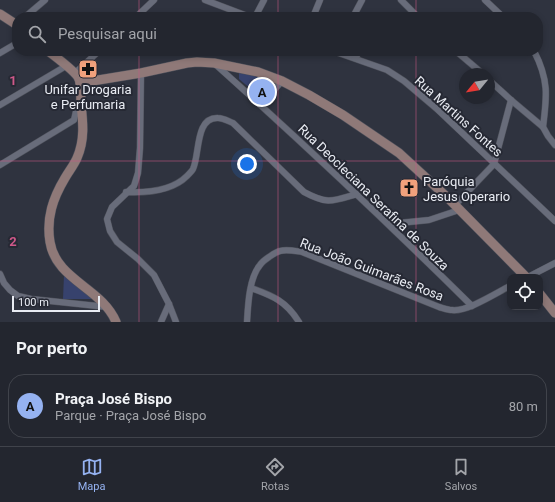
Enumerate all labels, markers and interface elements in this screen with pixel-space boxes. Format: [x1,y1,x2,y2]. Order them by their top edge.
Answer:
search box [12,12,543,56]
icon: search [26,23,48,45]
text: Pesquisar aqui [58,25,157,43]
pharmacy icon: Unifar Drogaria e Perfumaria [77,58,99,80]
north arrow [459,68,495,104]
text: 1 [9,73,17,88]
street label: Rua Martins Fontes [412,73,506,160]
pin: A [249,77,275,107]
place label: Unifar Drogaria e Perfumaria [44,82,132,112]
street label: Rua Deocleciana Serafina de Souza [295,121,452,273]
your location [237,154,257,174]
place label: Paróquia Jesus Operario [423,174,510,204]
church icon: Paróquia Jesus Operario [398,177,420,199]
text: 2 [9,234,17,249]
street label: Rua João Guimarães Rosa [298,235,446,304]
map controls [507,274,543,310]
button: locate [507,274,543,310]
scale bar [12,294,100,313]
text: 100 m [18,296,49,309]
text: Por perto [16,338,87,358]
text: Praça José Bispo [55,390,172,408]
text: A [26,399,34,414]
text: 80 m [509,399,538,414]
text: Parque · Praça José Bispo [55,408,206,423]
tab: Mapa [78,456,106,493]
tab: Rotas [261,456,289,493]
tab: Salvos [445,456,477,493]

